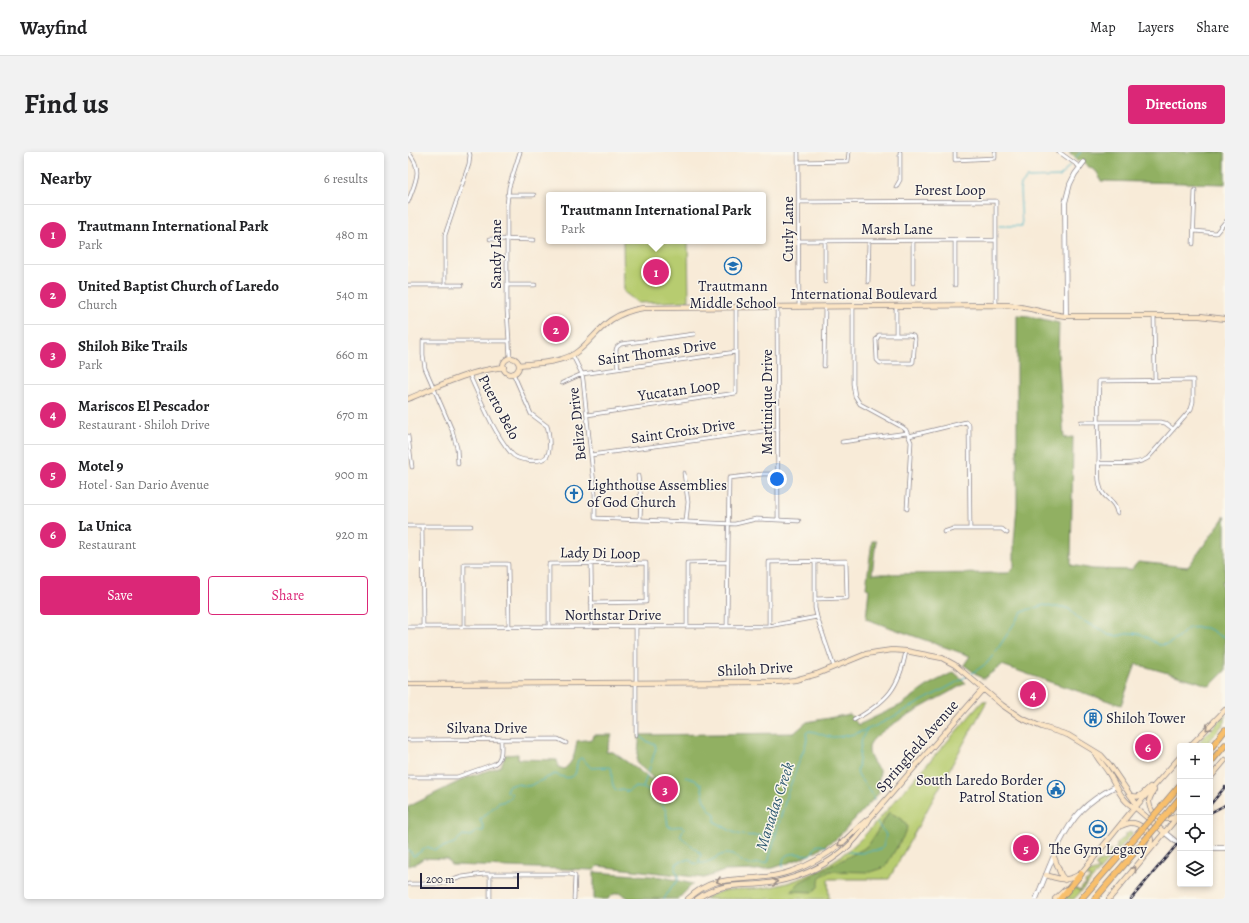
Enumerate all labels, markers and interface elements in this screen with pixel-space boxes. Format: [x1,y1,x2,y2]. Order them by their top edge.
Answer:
text: Wayfind [20,15,87,41]
text: Map [1090,18,1116,37]
text: Layers [1138,18,1174,37]
text: Share [1196,18,1229,37]
text: Find us [24,85,109,123]
button: Directions [1128,85,1225,124]
text: Nearby [40,167,91,190]
text: 6 results [324,170,368,187]
street label: Forest Loop [914,180,986,200]
popup [546,192,766,244]
street label: Curly Lane [778,196,798,262]
text: Trautmann International Park [561,200,751,220]
text: Trautmann International Park [78,216,268,236]
street label: Sandy Lane [486,219,506,289]
street label: Marsh Lane [861,219,933,239]
text: Park [561,220,585,237]
text: 1 [51,226,55,243]
text: 480 m [335,226,368,243]
text: Park [78,236,102,253]
school or university icon: Trautmann Middle School [723,256,743,276]
pin: 1 [643,257,669,287]
text: United Baptist Church of Laredo [78,276,279,296]
place label: Trautmann Middle School [690,276,777,313]
street label: International Boulevard [791,284,938,304]
text: 2 [50,286,56,303]
text: 540 m [336,286,368,303]
text: Church [78,296,117,313]
pin: 2 [543,314,569,344]
street label: Saint Thomas Drive [596,334,718,370]
text: Shiloh Bike Trails [78,336,188,356]
text: 3 [50,346,56,363]
text: 660 m [336,346,368,363]
street label: Martinique Drive [757,349,777,455]
text: Park [78,356,102,373]
street label: Puerto Belo [474,371,524,443]
street label: Yucatan Loop [636,374,721,406]
street label: Belize Drive [563,386,591,462]
text: Mariscos El Pescador [78,396,209,416]
text: 4 [50,406,56,423]
text: 670 m [336,406,368,423]
street label: Saint Croix Drive [630,414,737,448]
text: Restaurant · Shiloh Drive [78,416,210,433]
text: Motel 9 [78,456,123,476]
text: 5 [50,466,56,483]
text: 900 m [335,466,368,483]
your location [767,469,787,489]
place label: Lighthouse Assemblies of God Church [587,475,727,512]
text: Hotel · San Dario Avenue [78,476,209,493]
church icon: Lighthouse Assemblies of God Church [564,484,584,504]
text: La Unica [78,516,132,536]
text: 6 [50,526,56,543]
text: 920 m [336,526,368,543]
text: Restaurant [78,536,136,553]
street label: Lady Di Loop [560,542,641,564]
button: Save [40,576,200,615]
button: Share [208,576,368,615]
street label: Northstar Drive [564,605,662,625]
street label: Shiloh Drive [717,657,794,681]
pin: 4 [1020,679,1046,709]
street label: Springfield Avenue [871,695,963,796]
building icon: Shiloh Tower [1083,708,1103,728]
place label: Shiloh Tower [1106,708,1186,728]
street label: Silvana Drive [447,718,528,738]
one-way arrow [1205,723,1213,731]
pin: 6 [1135,732,1161,762]
map controls [1177,743,1213,887]
button: + [1177,743,1213,779]
water label: Manadas Creek [750,759,800,853]
place label: South Laredo Border Patrol Station [916,770,1043,807]
pin: 3 [652,774,678,804]
public building icon: South Laredo Border Patrol Station [1046,779,1066,799]
button: − [1177,779,1213,815]
button: locate [1177,815,1213,851]
sports icon: The Gym Legacy [1088,819,1108,839]
pin: 5 [1013,833,1039,863]
one-way arrow [838,839,845,846]
place label: The Gym Legacy [1049,839,1147,859]
button: layers [1177,851,1213,887]
one-way arrow [1129,866,1136,873]
scale bar [420,871,519,890]
text: 200 m [426,872,454,887]
one-way arrow [715,877,722,885]
one-way arrow [772,878,778,886]

